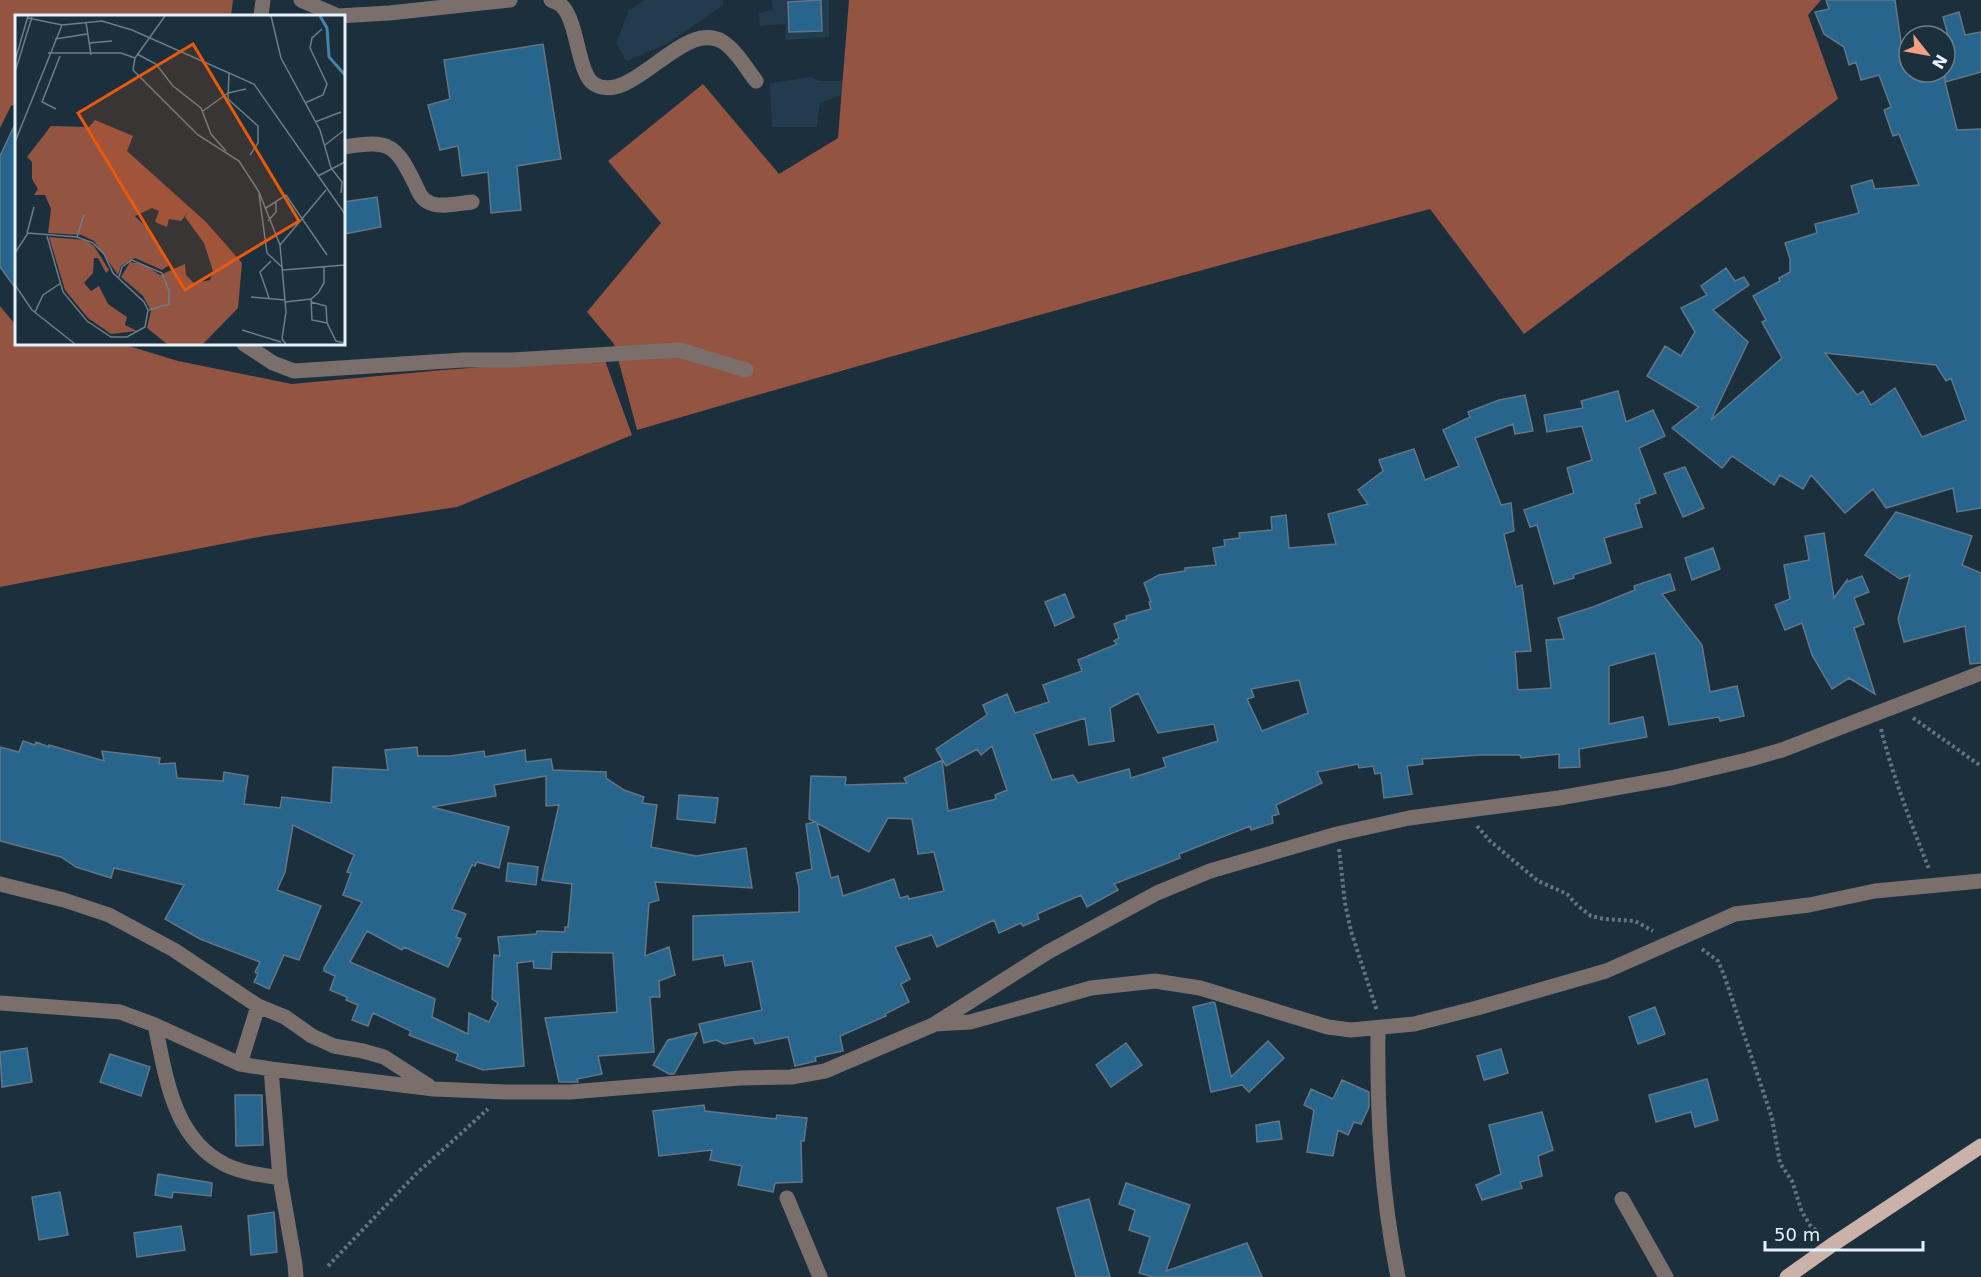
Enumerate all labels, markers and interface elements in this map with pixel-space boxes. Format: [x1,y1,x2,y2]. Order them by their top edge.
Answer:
inset map [15,15,345,345]
north arrow [1897,24,1957,84]
text: N [1928,51,1951,72]
scale bar [1765,1214,1922,1252]
text: 50 m [1774,1224,1820,1245]

